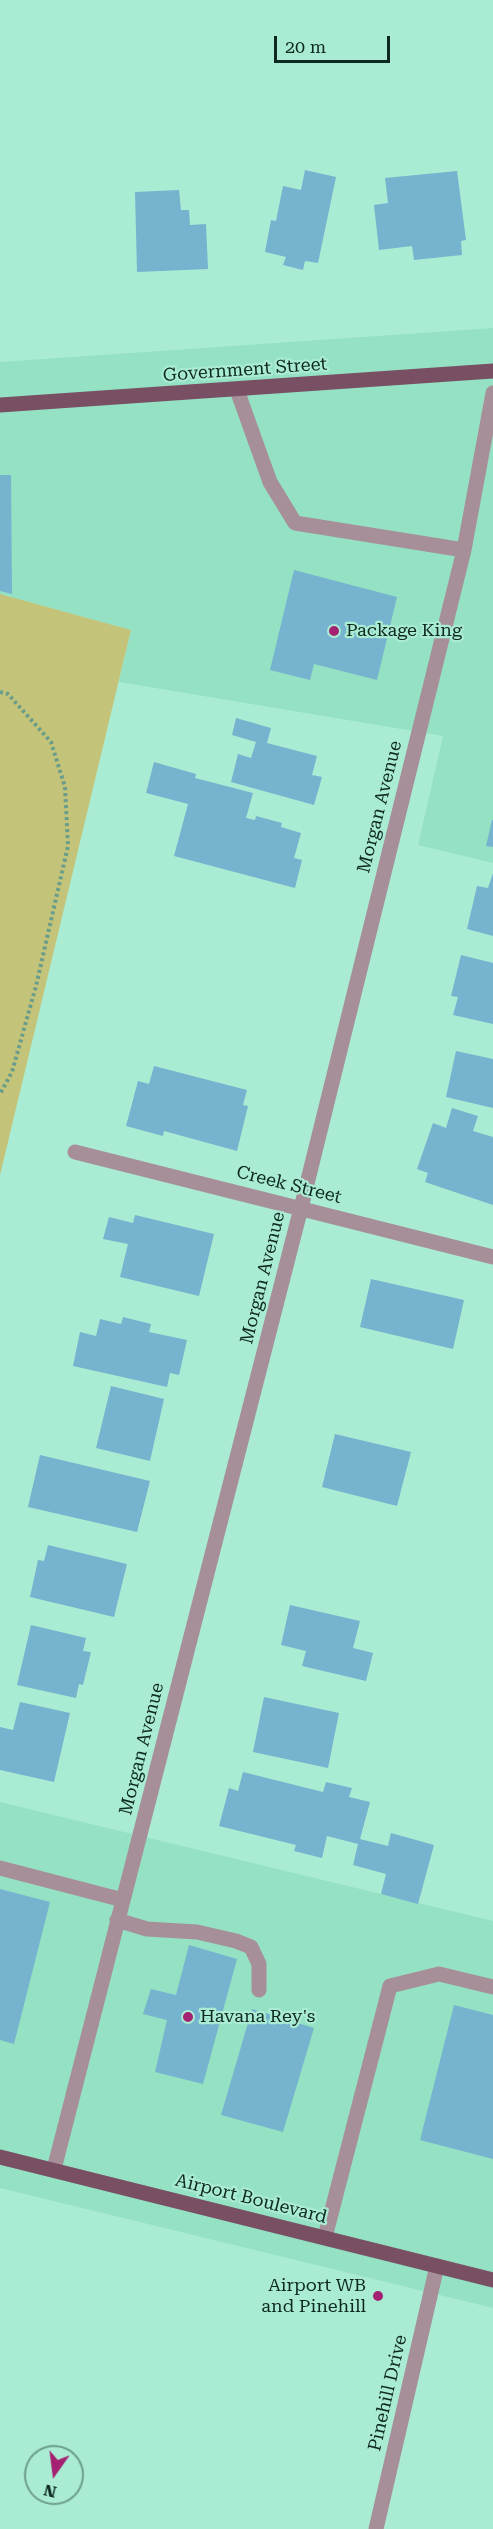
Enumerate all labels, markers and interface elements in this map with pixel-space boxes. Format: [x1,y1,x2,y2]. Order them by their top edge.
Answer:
scale bar [277,24,392,62]
text: 20 m [285,36,326,57]
street label: Government Street [162,353,328,387]
place label: Package King [346,620,462,642]
marker: Package King [327,624,341,638]
street label: Morgan Avenue [353,739,407,875]
street label: Creek Street [234,1162,344,1208]
street label: Morgan Avenue [236,1210,290,1346]
street label: Morgan Avenue [115,1681,169,1817]
place label: Havana Rey's [200,2006,315,2028]
marker: Havana Rey's [181,2010,195,2024]
street label: Airport Boulevard [173,2170,329,2228]
place label: Airport WB and Pinehill [261,2275,366,2318]
marker: Airport WB and Pinehill [371,2289,385,2303]
street label: Pinehill Drive [364,2333,412,2453]
north arrow [24,2445,84,2505]
text: N [42,2480,58,2502]

